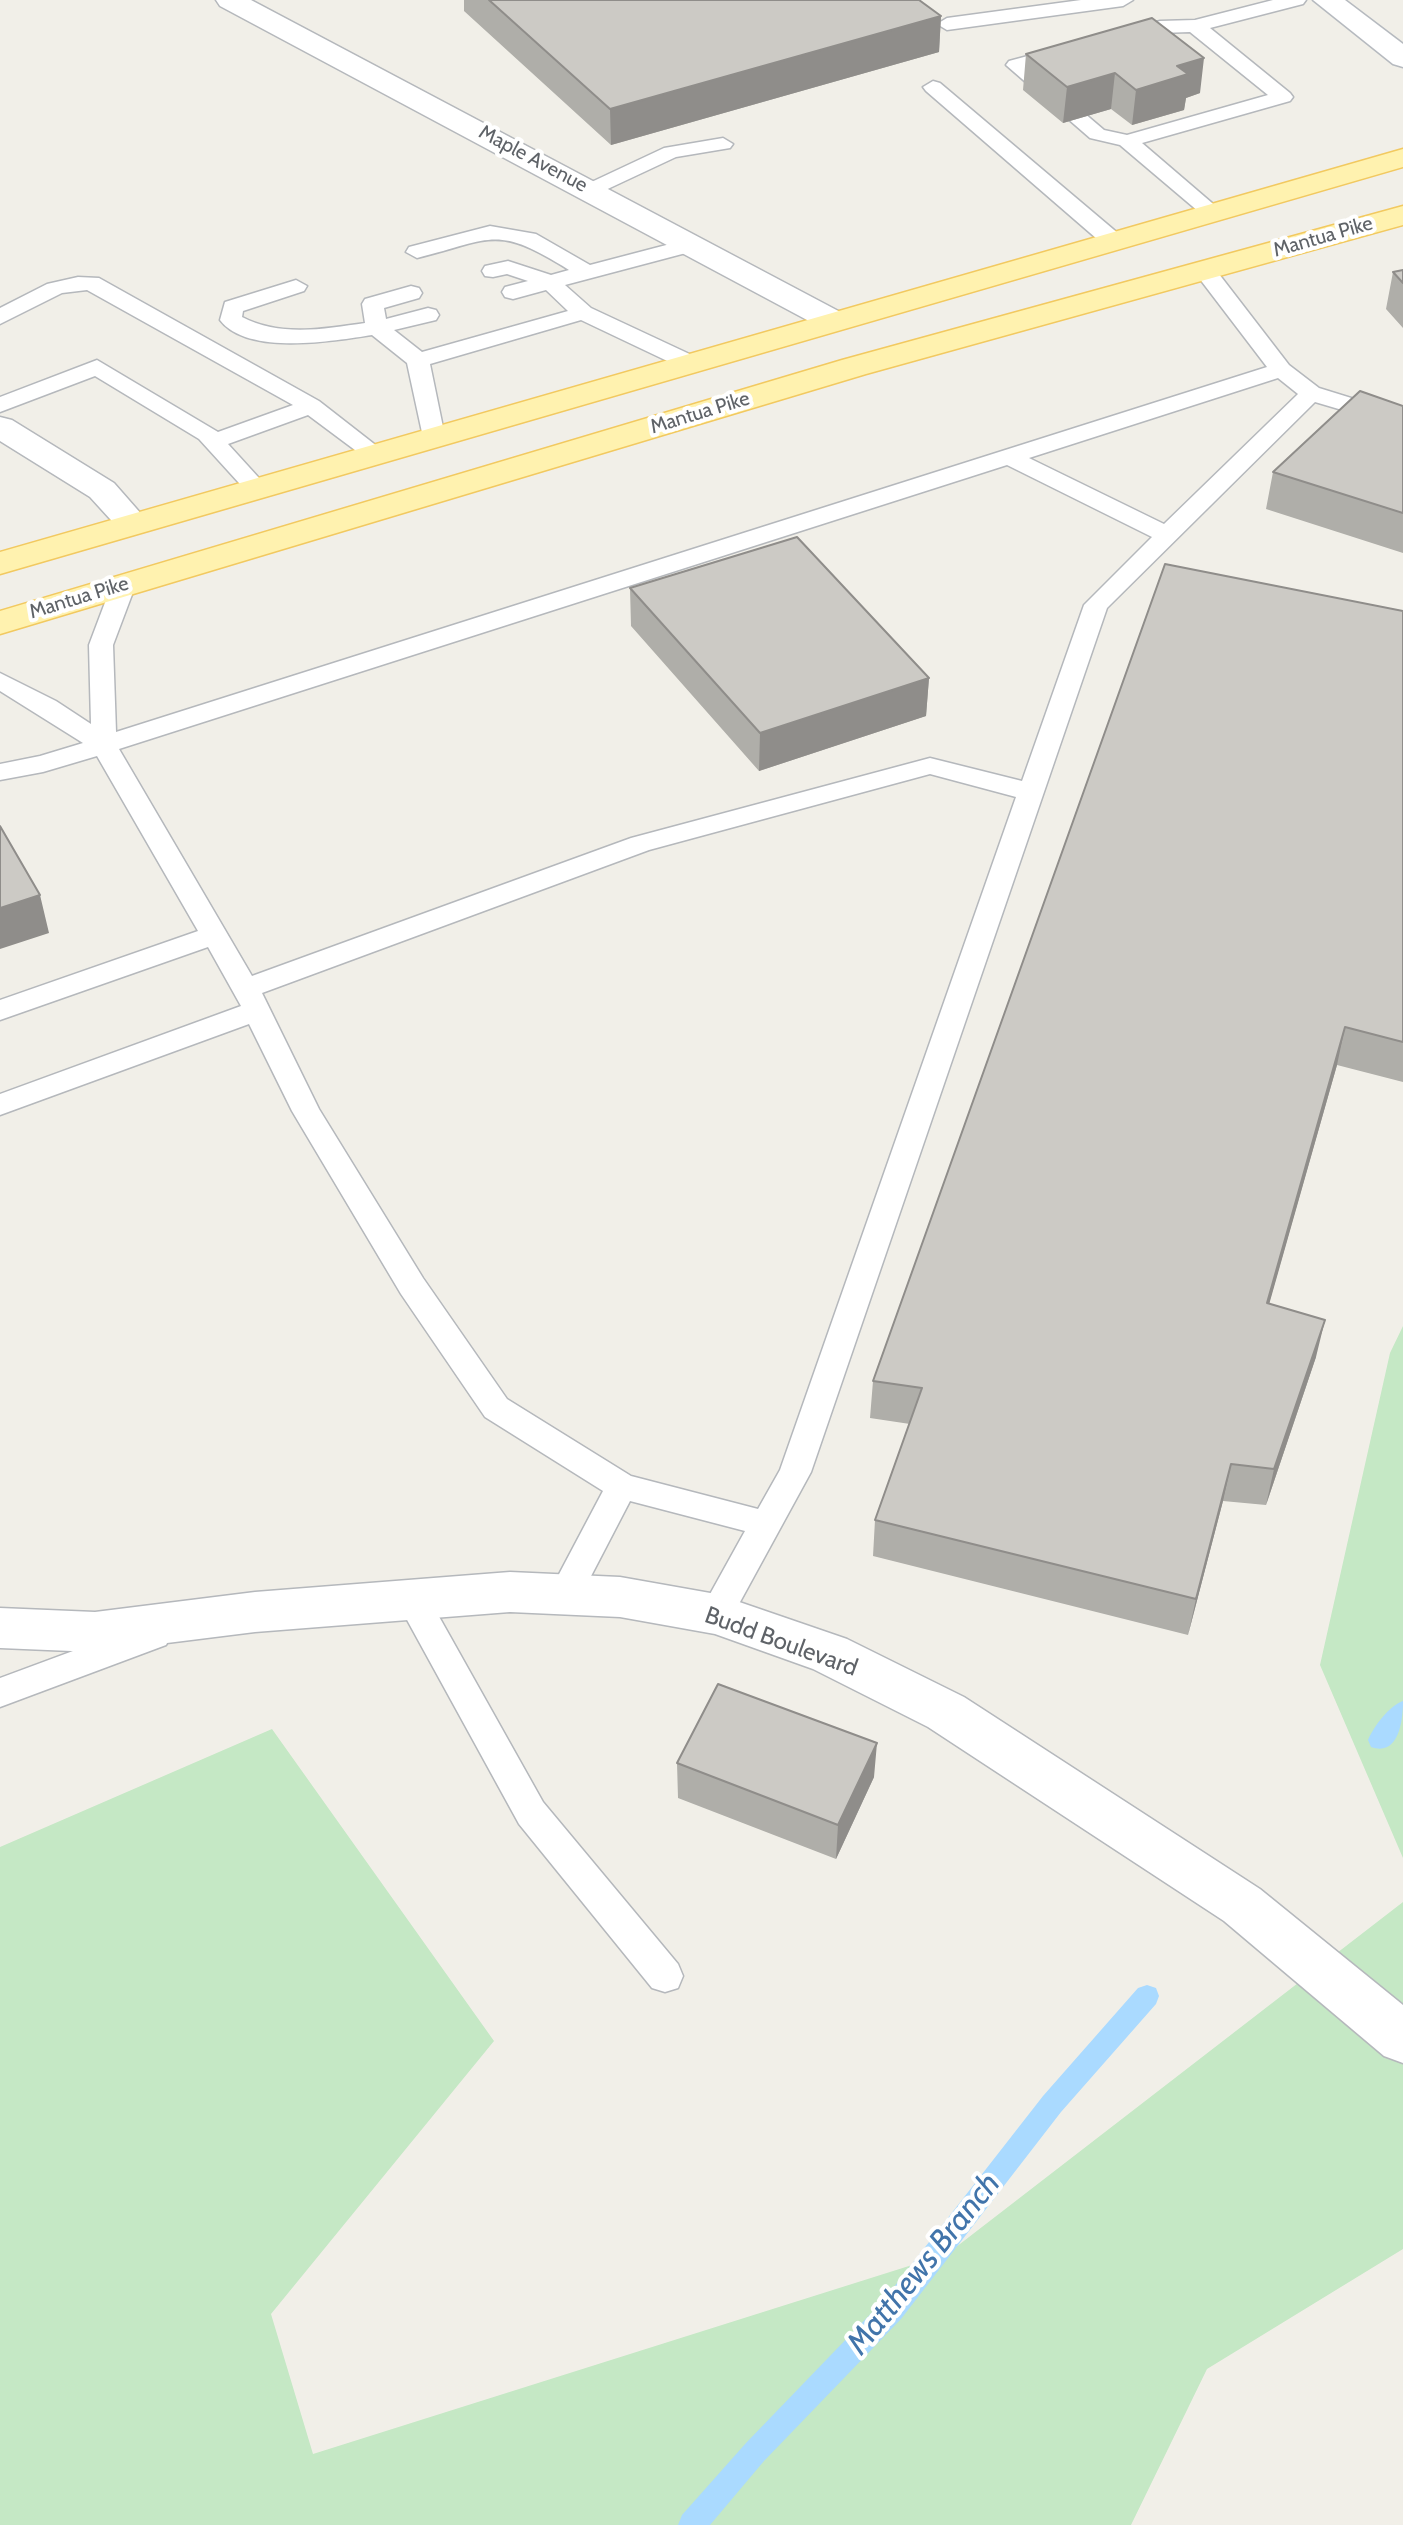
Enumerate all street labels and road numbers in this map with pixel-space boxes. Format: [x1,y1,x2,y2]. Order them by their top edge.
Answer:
street label: Maple Avenue [475,120,591,198]
street label: Mantua Pike [1270,211,1376,263]
street label: Mantua Pike [648,387,752,439]
street label: Mantua Pike [27,572,131,624]
street label: Budd Boulevard [701,1601,861,1683]

